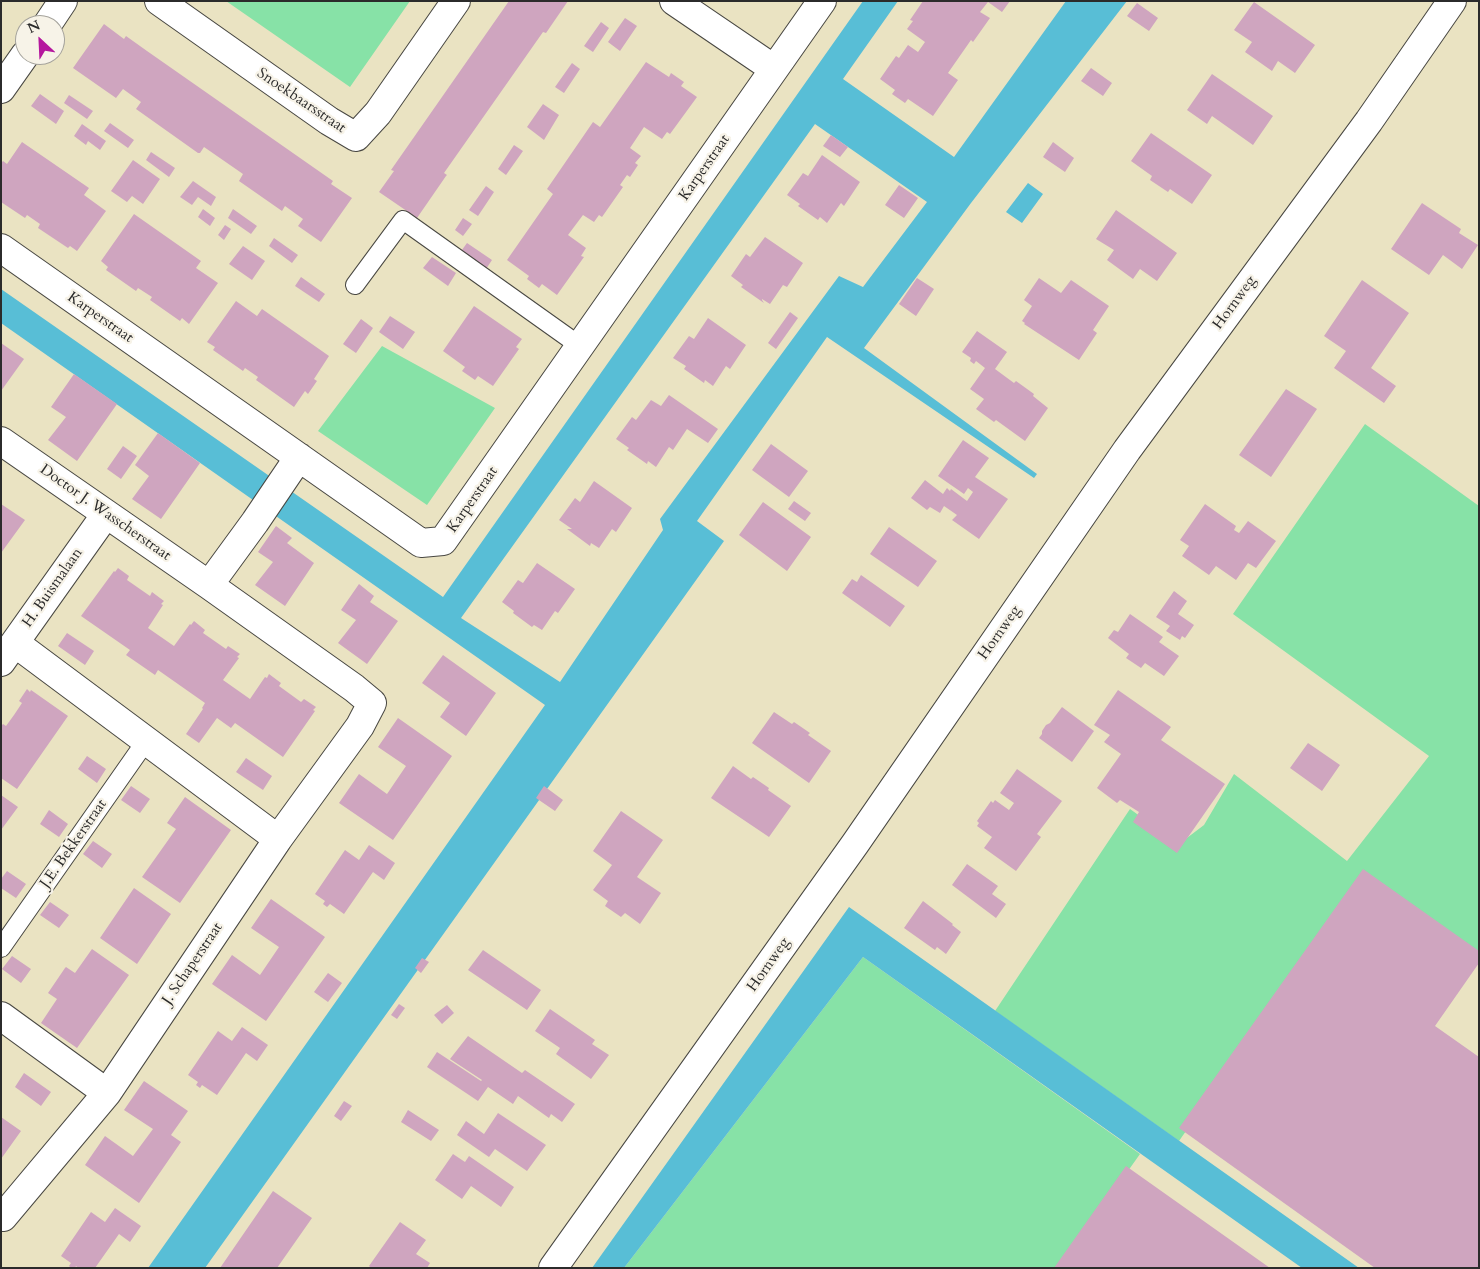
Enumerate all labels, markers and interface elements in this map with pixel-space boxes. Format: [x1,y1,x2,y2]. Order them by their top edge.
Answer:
north arrow [15,15,65,65]
text: N [24,16,43,38]
street label: Snoekbaarsstraat [253,65,349,137]
street label: Karperstraat [676,132,734,204]
street label: Hornweg [1210,273,1260,333]
street label: Karperstraat [64,289,136,347]
street label: Doctor J. Wasscherstraat [36,461,174,565]
street label: Karperstraat [444,464,502,536]
street label: H. Buismalaan [19,545,87,631]
street label: Hornweg [975,602,1025,664]
street label: J.E. Bekkerstraat [37,796,111,892]
street label: J. Schaperstraat [159,920,227,1008]
street label: Hornweg [744,934,794,996]

